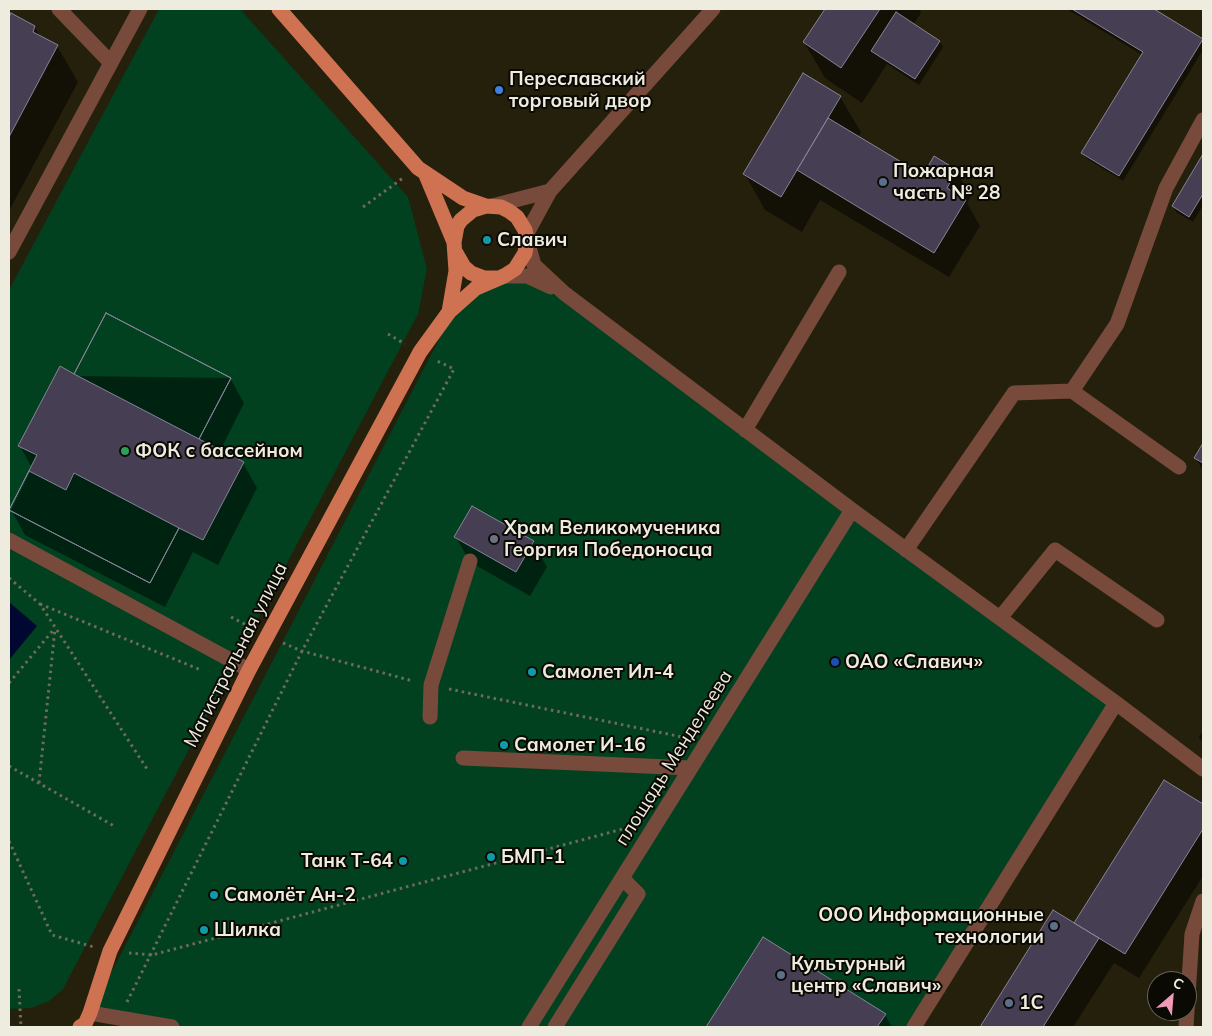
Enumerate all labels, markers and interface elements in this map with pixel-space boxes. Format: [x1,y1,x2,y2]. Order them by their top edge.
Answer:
place label: Переславский торговый двор [509,68,652,112]
marker: Переславский торговый двор [493,84,505,96]
place label: Пожарная часть № 28 [893,160,1000,204]
marker: Пожарная часть № 28 [877,176,889,188]
place label: Славич [497,229,567,251]
marker: Славич [481,234,493,246]
place label: ФОК с бассейном [135,440,303,462]
marker: ФОК с бассейном [119,445,131,457]
place label: Храм Великомученика Георгия Победоносца [504,517,721,561]
marker: Храм Великомученика Георгия Победоносца [488,533,500,545]
street label: Магистральная улица [179,559,293,751]
place label: ОАО «Славич» [845,651,983,673]
marker: ОАО «Славич» [829,656,841,668]
place label: Самолет Ил-4 [542,661,674,683]
marker: Самолет Ил-4 [526,666,538,678]
street label: площадь Менделеева [611,666,737,850]
place label: Самолет И-16 [514,734,646,756]
marker: Самолет И-16 [498,739,510,751]
place label: БМП-1 [501,846,565,868]
place label: Танк Т-64 [301,850,393,872]
marker: БМП-1 [485,851,497,863]
marker: Танк Т-64 [397,855,409,867]
place label: Самолёт Ан-2 [224,884,356,906]
marker: Самолёт Ан-2 [208,889,220,901]
place label: ООО Информационные технологии [818,904,1044,948]
place label: Шилка [214,919,281,941]
marker: ООО Информационные технологии [1048,920,1060,932]
marker: Шилка [198,924,210,936]
place label: Культурный центр «Славич» [791,953,941,997]
marker: Культурный центр «Славич» [775,969,787,981]
north arrow [1147,971,1197,1021]
text: С [1170,973,1187,994]
place label: 1С [1019,992,1043,1014]
marker: 1С [1003,997,1015,1009]

